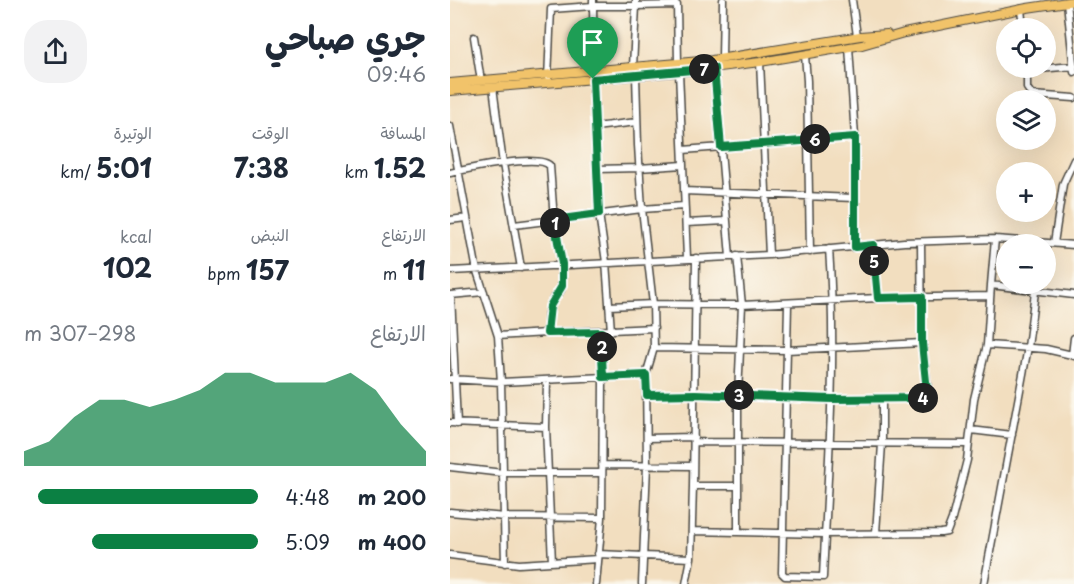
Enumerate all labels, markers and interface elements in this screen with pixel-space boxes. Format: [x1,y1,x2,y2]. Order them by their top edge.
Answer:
text: جري صباحي [265,11,426,61]
pin [567,17,618,79]
map controls [996,18,1056,294]
button: locate [996,18,1056,78]
button: share [24,20,87,83]
icon: arrive [576,26,609,59]
pin: 7 [689,54,719,84]
text: 7 [699,57,709,81]
text: 09:46 [367,59,426,89]
button: layers [996,90,1056,150]
text: الوتيرة [113,120,152,144]
text: الوقت [252,120,289,144]
text: المسافة [380,120,426,144]
pin: 6 [800,124,830,154]
text: 6 [809,127,821,151]
text: 5:01 [96,148,152,187]
text: 7:38 [234,148,289,187]
text: 1.52 [374,148,426,187]
text: /km [60,159,96,183]
text: km [344,159,374,183]
button: + [996,162,1056,222]
pin: 1 [540,208,570,238]
text: 1 [551,211,559,235]
text: النبض [251,222,289,246]
text: الارتفاع [381,222,426,246]
text: kcal [120,224,152,248]
button: − [996,234,1056,294]
pin: 5 [859,246,889,276]
text: 102 [103,248,152,287]
text: 5 [869,249,879,273]
text: 157 [246,250,289,289]
text: 11 [402,250,426,289]
text: bpm [207,261,246,285]
text: m [383,261,402,285]
text: 298–307 m [24,318,136,348]
text: الارتفاع [370,318,426,348]
pin: 2 [587,332,617,362]
text: 2 [596,335,608,359]
pin: 3 [724,380,754,410]
text: 3 [734,383,744,407]
pin: 4 [908,383,938,413]
text: 4 [918,386,928,410]
text: 4:48 [286,482,330,512]
text: 200 m [358,482,426,512]
text: 5:09 [285,527,330,557]
text: 400 m [358,527,426,557]

